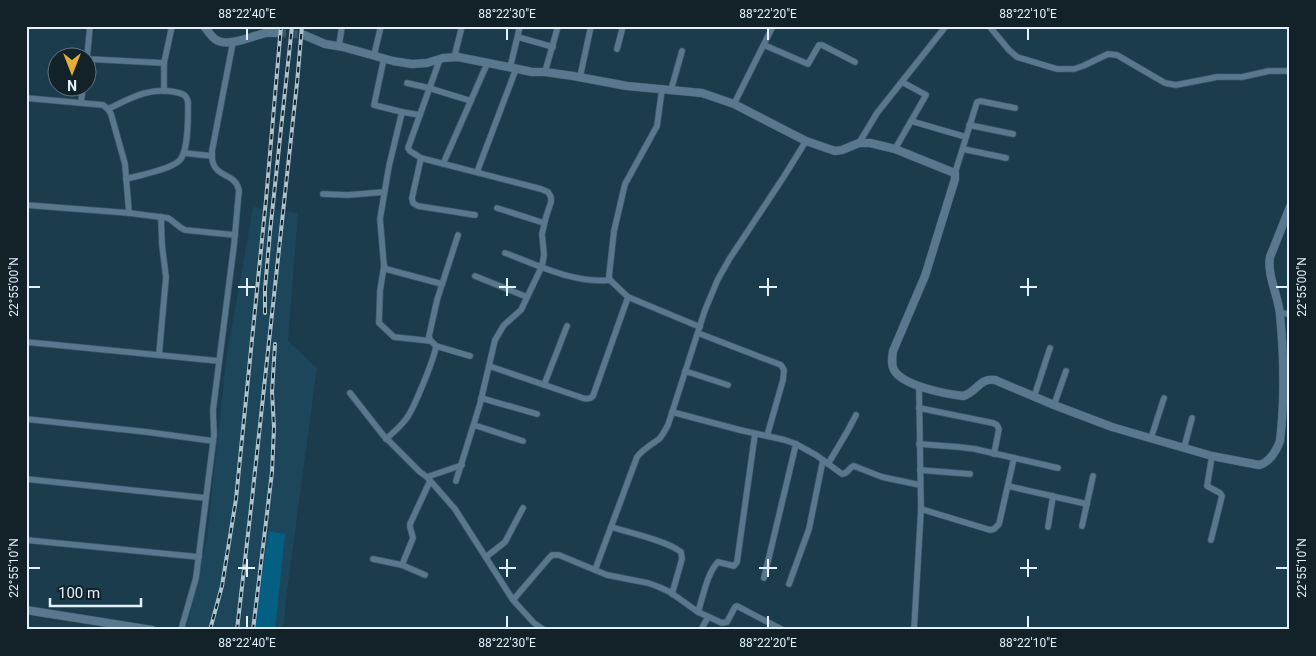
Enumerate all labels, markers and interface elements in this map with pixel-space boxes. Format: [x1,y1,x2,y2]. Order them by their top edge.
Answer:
text: 88°22'40"E [218,7,276,21]
text: 88°22'30"E [478,7,536,21]
text: 88°22'20"E [739,7,797,21]
text: 88°22'10"E [999,7,1057,21]
north arrow [48,48,98,98]
text: N [67,77,77,93]
text: 22°55'00"N [7,257,21,317]
text: 22°55'00"N [1295,257,1309,317]
text: 22°55'10"N [7,538,21,598]
text: 22°55'10"N [1295,538,1309,598]
scale bar [50,576,141,608]
text: 100 m [58,584,100,602]
text: 88°22'40"E [218,636,276,650]
text: 88°22'30"E [478,636,536,650]
text: 88°22'20"E [739,636,797,650]
text: 88°22'10"E [999,636,1057,650]

